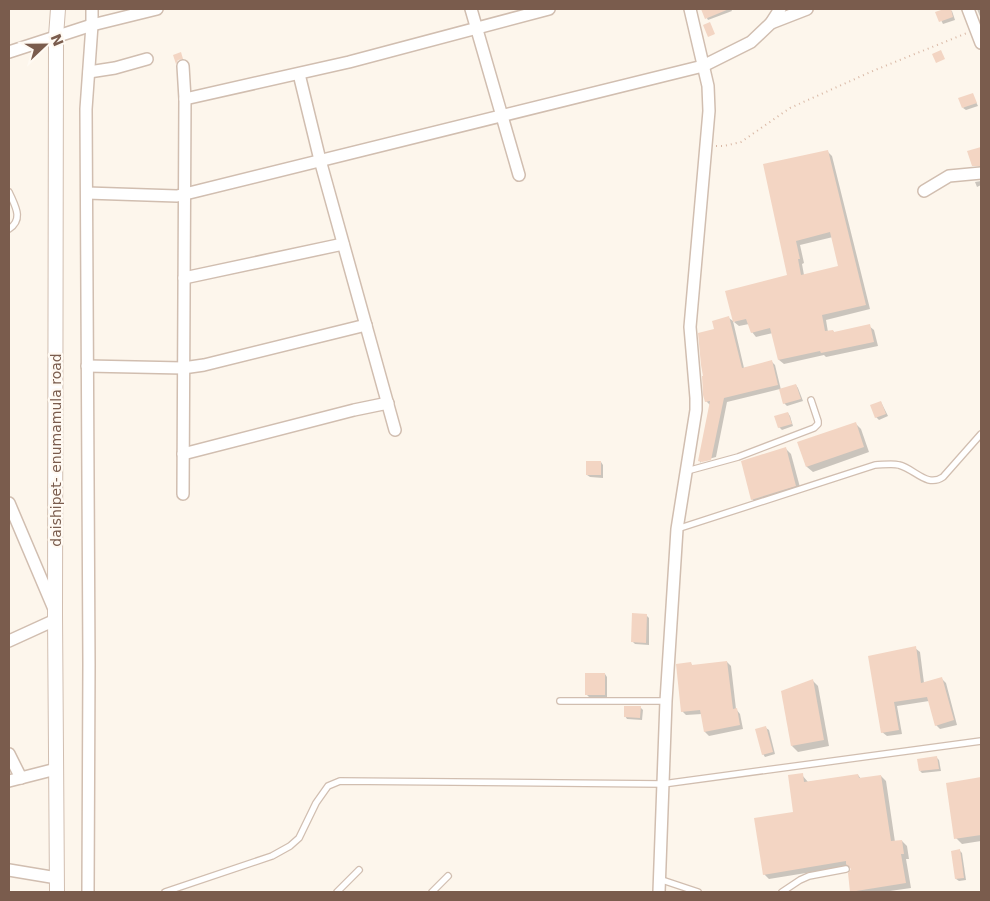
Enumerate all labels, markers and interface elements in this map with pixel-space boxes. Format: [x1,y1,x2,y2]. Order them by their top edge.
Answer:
north arrow [20,20,70,70]
text: N [47,32,67,49]
street label: daishipet- enumamula road [48,353,64,547]

